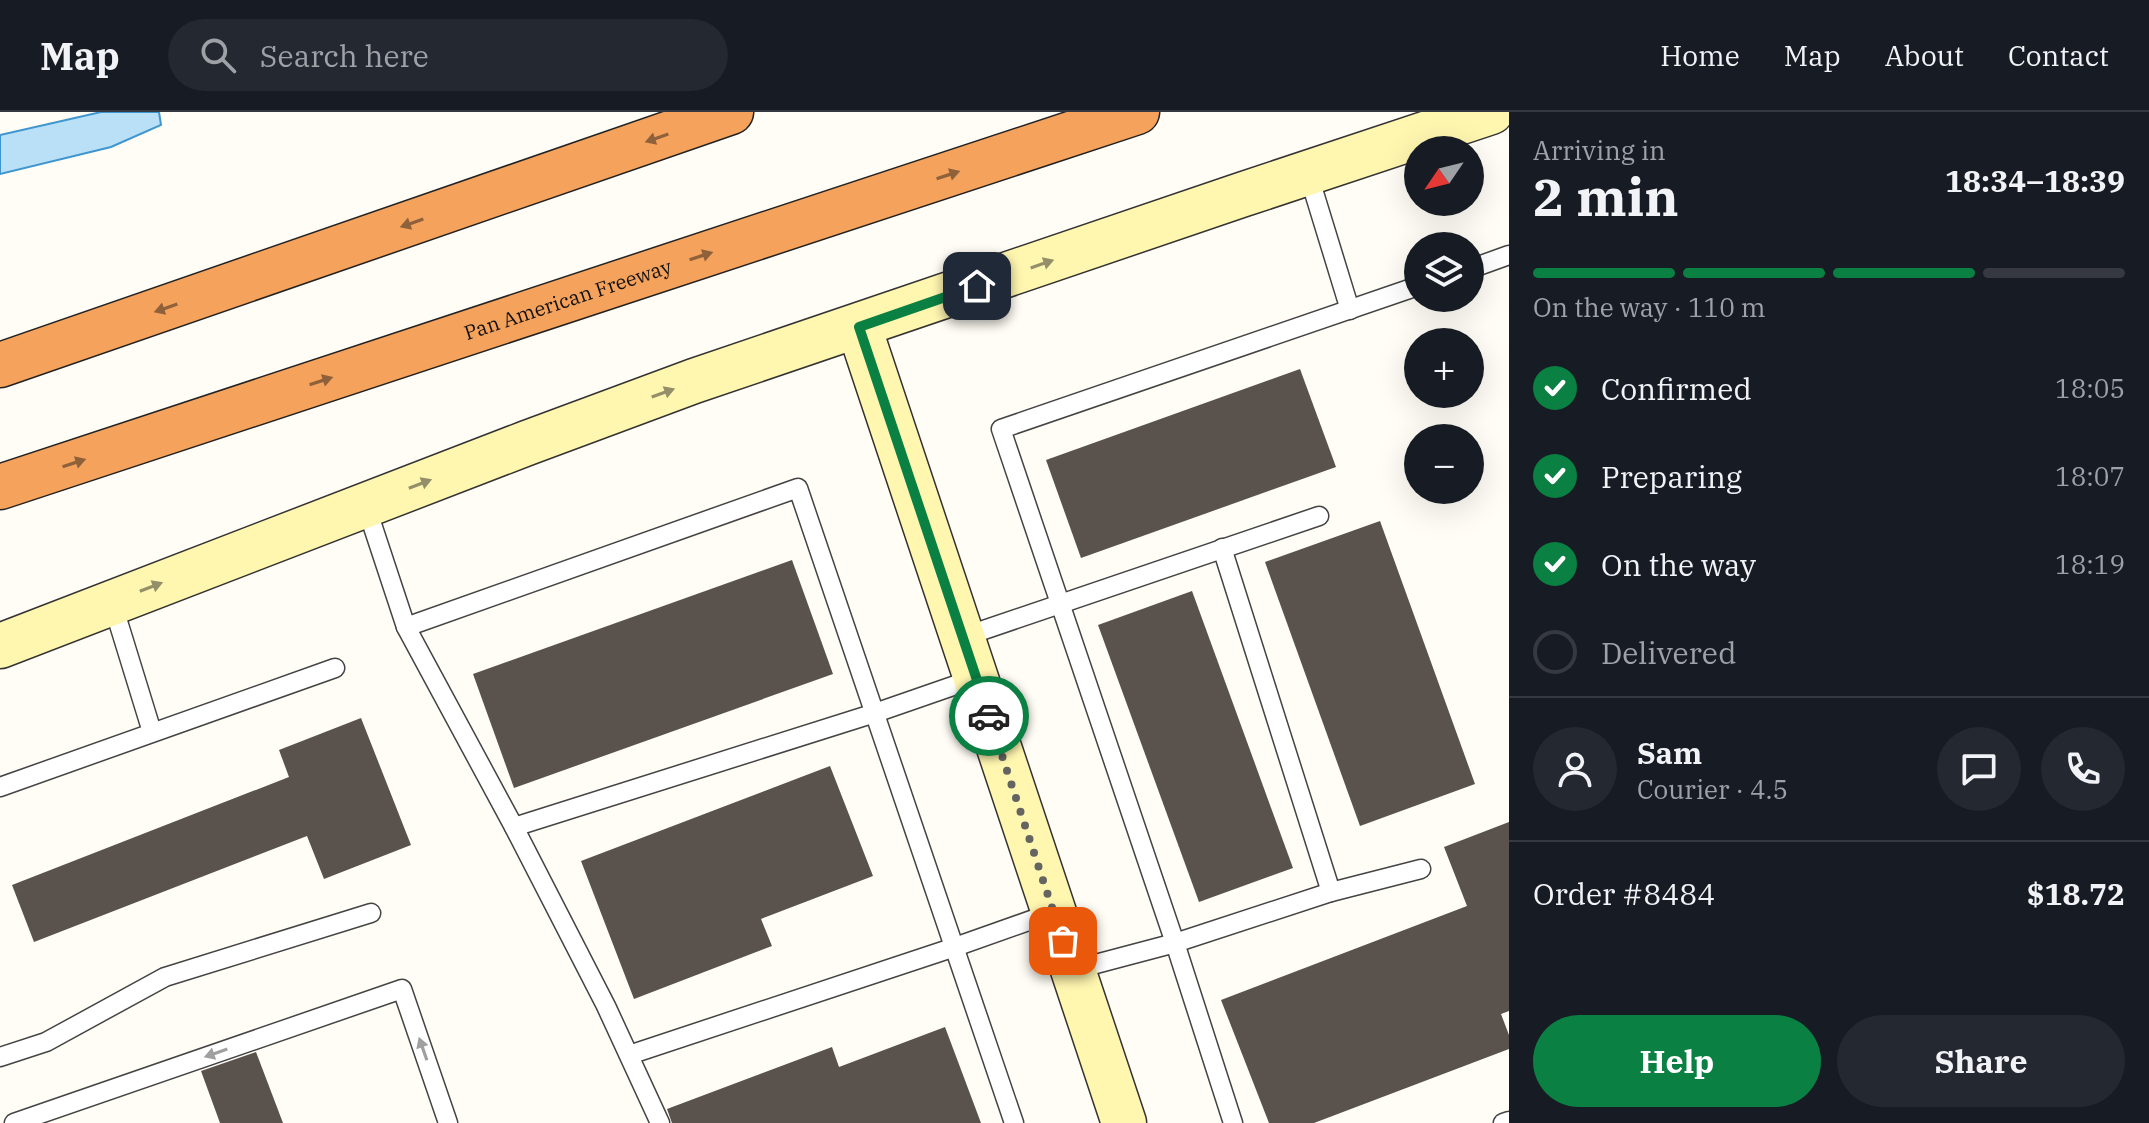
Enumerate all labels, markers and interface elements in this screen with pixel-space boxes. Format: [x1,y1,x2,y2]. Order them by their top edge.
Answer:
search box [168,19,728,91]
text: Map [40,31,120,80]
icon: search [196,33,240,77]
text: Search here [260,36,429,75]
text: Home [1660,37,1740,74]
text: Map [1784,37,1841,74]
text: About [1885,37,1964,74]
text: Contact [2008,37,2109,74]
one-way arrow [645,132,669,144]
text: Arriving in [1533,133,1666,167]
north arrow [1404,136,1484,216]
map controls [1404,136,1484,504]
text: 18:34–18:39 [1945,161,2125,200]
text: 2 min [1533,163,1679,230]
one-way arrow [936,168,960,180]
one-way arrow [399,217,423,229]
button: layers [1404,232,1484,312]
one-way arrow [689,249,713,262]
street label: Pan American Freeway [460,252,675,346]
pin [943,252,1011,320]
one-way arrow [1030,257,1054,269]
icon: home [955,264,999,308]
text: On the way · 110 m [1533,290,1766,324]
one-way arrow [154,302,178,314]
button: + [1404,328,1484,408]
icon: check [1533,366,1577,410]
text: Confirmed [1601,369,1752,408]
text: 18:05 [2055,371,2125,405]
one-way arrow [309,375,333,387]
one-way arrow [651,386,675,399]
button: − [1404,424,1484,504]
icon: check [1533,454,1577,498]
one-way arrow [62,456,86,469]
text: Preparing [1601,457,1742,496]
text: 18:07 [2055,459,2125,493]
one-way arrow [408,477,432,490]
icon: check [1533,542,1577,586]
text: On the way [1601,545,1756,584]
text: 18:19 [2055,547,2125,581]
one-way arrow [139,580,163,593]
text: Delivered [1601,633,1736,672]
courier [949,676,1029,756]
icon: car [967,694,1011,738]
button: person [1533,727,1617,811]
button: chat [1937,727,2021,811]
button: phone [2041,727,2125,811]
text: Sam [1637,733,1702,772]
text: Courier · 4.5 [1637,772,1788,806]
text: Order #8484 [1533,874,1715,913]
text: $18.72 [2027,874,2125,913]
pin [1029,907,1097,975]
icon: bag [1041,919,1085,963]
button: Help [1533,1015,1821,1107]
button: Share [1837,1015,2125,1107]
one-way arrow [416,1037,428,1061]
one-way arrow [204,1048,228,1060]

